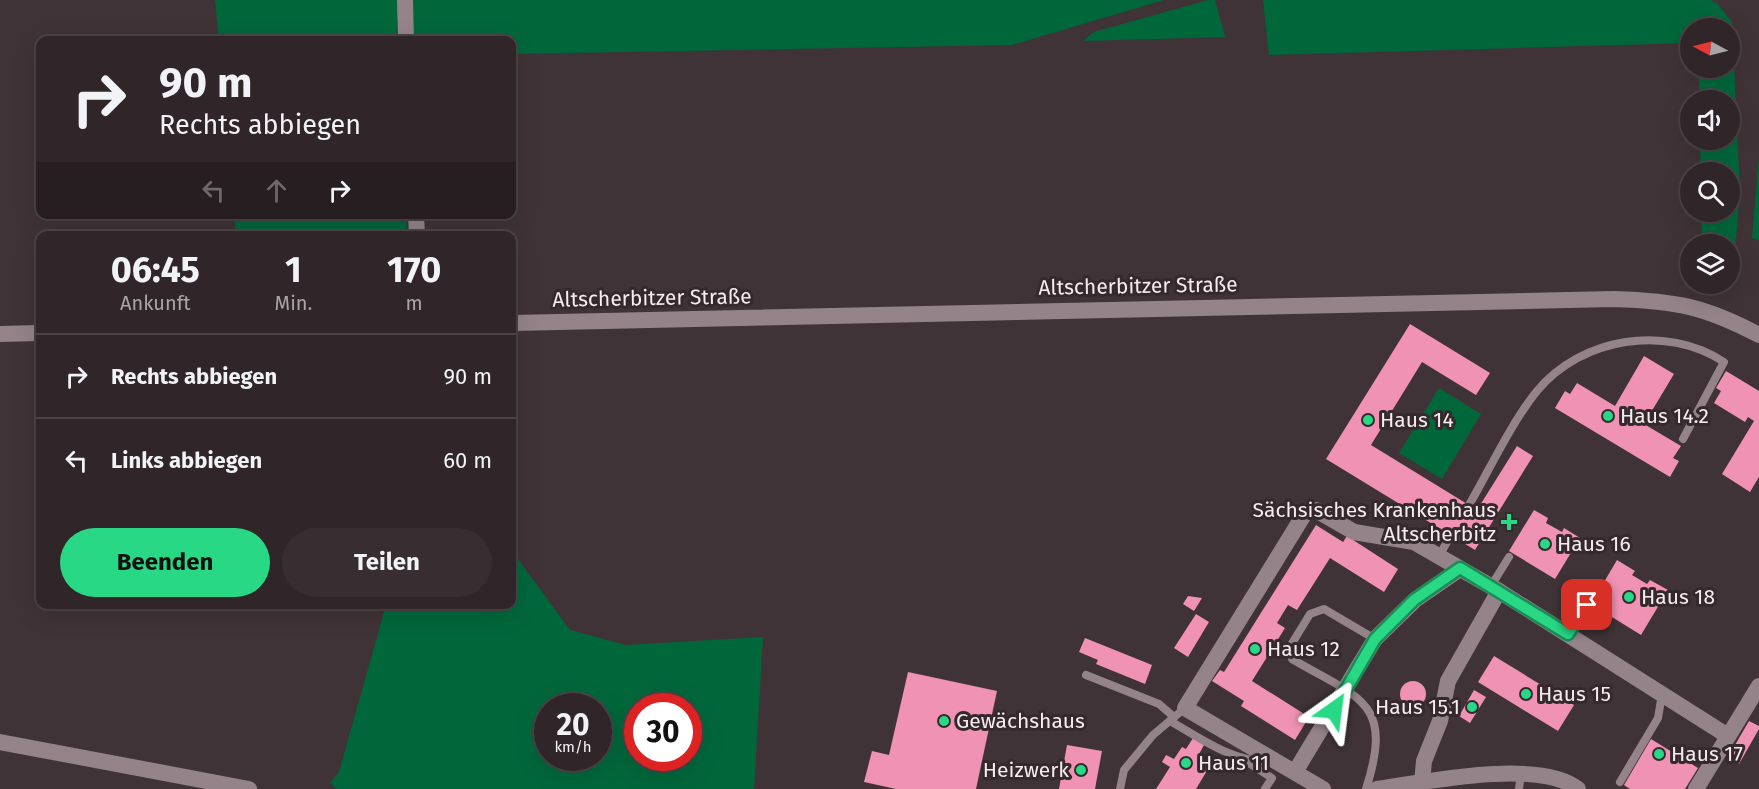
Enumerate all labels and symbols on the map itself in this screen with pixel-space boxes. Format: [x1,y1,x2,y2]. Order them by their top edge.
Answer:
north arrow [1680,18,1740,78]
street label: Altscherbitzer Straße [1038,271,1238,301]
street label: Altscherbitzer Straße [552,283,752,313]
place label: Haus 14.2 [1620,403,1709,429]
place label: Haus 14 [1380,407,1454,433]
marker: Haus 14.2 [1601,409,1615,423]
marker: Haus 14 [1361,413,1375,427]
place label: Sächsisches Krankenhaus Altscherbitz [1253,497,1496,547]
marker: Sächsisches Krankenhaus Altscherbitz [1500,513,1518,531]
place label: Haus 16 [1557,531,1631,557]
marker: Haus 16 [1538,537,1552,551]
pin [1561,579,1612,630]
place label: Haus 18 [1641,584,1715,610]
marker: Haus 18 [1622,590,1636,604]
place label: Haus 12 [1267,636,1340,662]
marker: Haus 12 [1248,642,1262,656]
position arrow [1302,678,1366,742]
place label: Haus 15 [1538,681,1611,707]
marker: Haus 15 [1519,687,1533,701]
speed limit sign: 30 [624,693,702,771]
place label: Haus 15.1 [1375,694,1460,720]
marker: Haus 15.1 [1465,700,1479,714]
place label: Gewächshaus [956,708,1085,734]
marker: Gewächshaus [937,714,951,728]
place label: Haus 17 [1671,741,1743,767]
marker: Haus 17 [1652,747,1666,761]
place label: Haus 11 [1198,750,1269,776]
marker: Haus 11 [1179,756,1193,770]
place label: Heizwerk [983,757,1069,783]
marker: Heizwerk [1074,763,1088,777]

